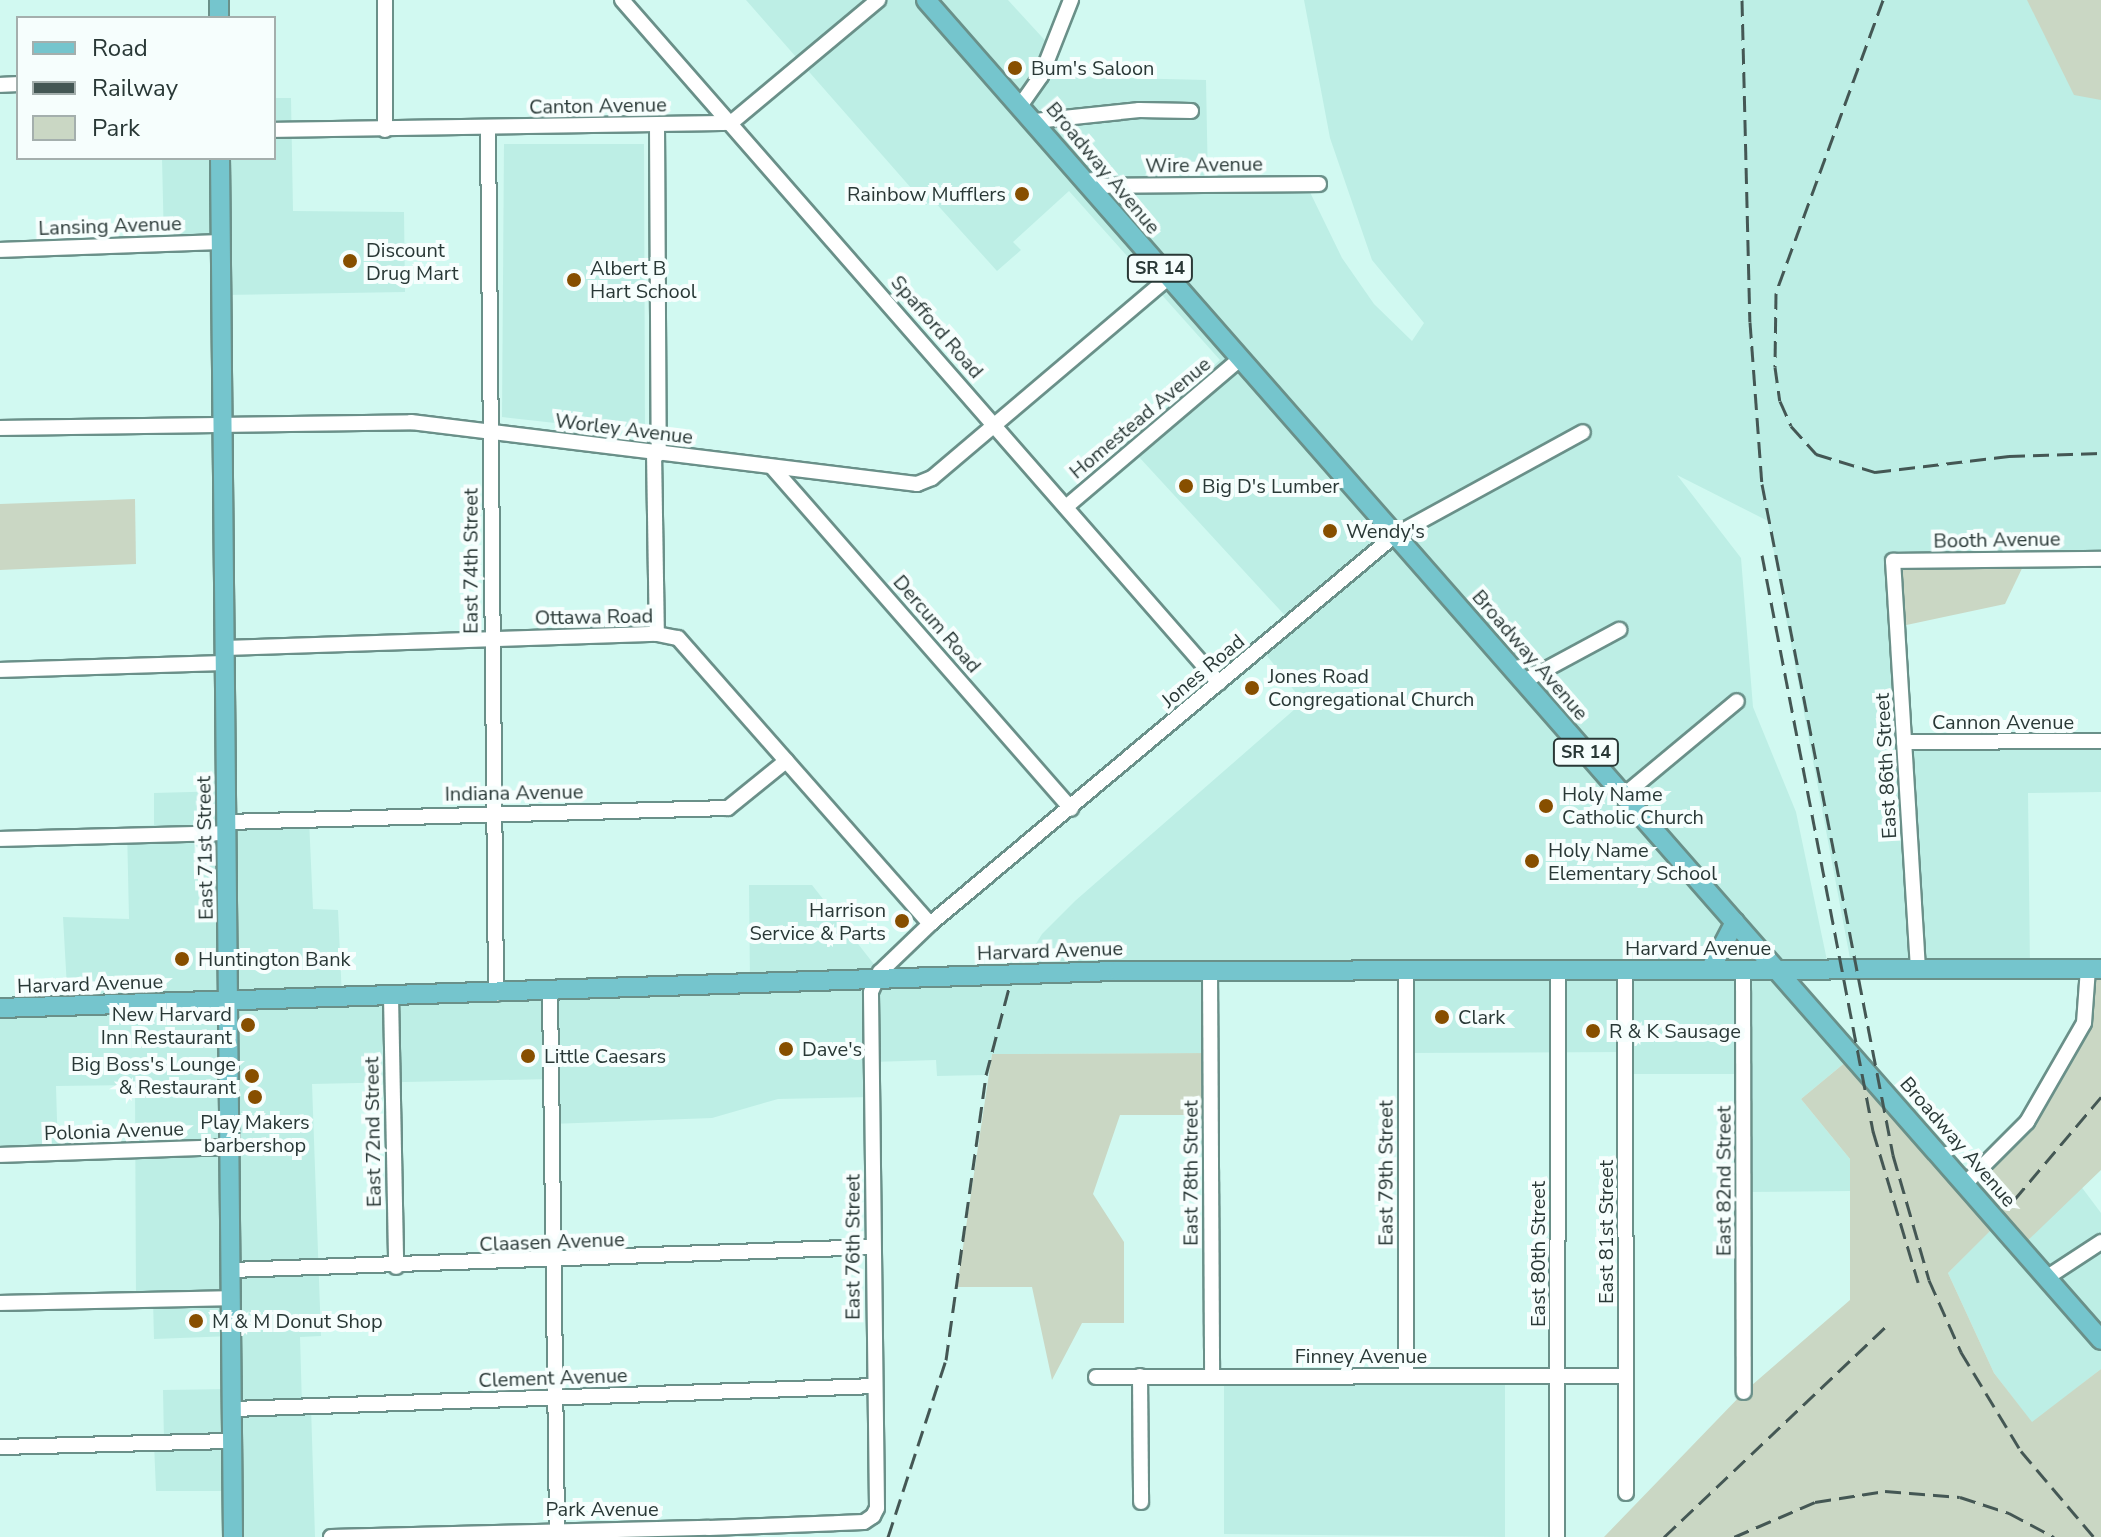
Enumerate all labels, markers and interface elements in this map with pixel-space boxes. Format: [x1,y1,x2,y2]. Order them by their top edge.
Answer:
legend [16,16,276,160]
text: Road [92,32,148,64]
place label: Bum's Saloon [1031,56,1154,80]
marker: Bum's Saloon [1006,59,1024,77]
text: Railway [92,72,178,104]
street label: Canton Avenue [529,93,667,119]
street label: Broadway Avenue [1041,97,1165,239]
text: Park [92,112,140,144]
street label: Wire Avenue [1145,152,1263,178]
place label: Rainbow Mufflers [847,182,1006,206]
marker: Rainbow Mufflers [1013,185,1031,203]
street label: Lansing Avenue [38,212,182,240]
place label: Discount Drug Mart [366,238,458,285]
marker: Discount Drug Mart [341,252,359,270]
road number: SR 14 [1126,254,1194,282]
place label: Albert B Hart School [590,256,697,303]
marker: Albert B Hart School [565,271,583,289]
street label: Spafford Road [886,271,988,383]
street label: Homestead Avenue [1065,352,1215,484]
street label: Worley Avenue [554,409,694,449]
place label: Big D's Lumber [1202,474,1339,498]
marker: Big D's Lumber [1177,477,1195,495]
street label: East 74th Street [459,488,483,634]
place label: Wendy's [1346,519,1425,543]
marker: Wendy's [1321,522,1339,540]
street label: Booth Avenue [1933,527,2061,553]
street label: Dercum Road [888,570,986,678]
street label: Broadway Avenue [1467,585,1593,725]
street label: Ottawa Road [535,604,653,630]
street label: Jones Road [1157,629,1249,713]
place label: Jones Road Congregational Church [1268,664,1474,711]
marker: Jones Road Congregational Church [1243,679,1261,697]
street label: East 86th Street [1870,693,1902,839]
street label: Cannon Avenue [1932,710,2074,734]
road number: SR 14 [1552,738,1620,766]
street label: East 71st Street [192,776,218,920]
street label: Indiana Avenue [445,780,583,806]
place label: Holy Name Catholic Church [1562,782,1704,829]
marker: Holy Name Catholic Church [1537,797,1555,815]
place label: Holy Name Elementary School [1548,838,1717,885]
marker: Holy Name Elementary School [1523,852,1541,870]
place label: Harrison Service & Parts [749,898,886,945]
marker: Harrison Service & Parts [893,912,911,930]
street label: Harvard Avenue [977,936,1123,966]
street label: Harvard Avenue [1625,936,1771,960]
place label: Huntington Bank [198,947,351,971]
marker: Huntington Bank [173,950,191,968]
street label: Harvard Avenue [17,969,163,999]
place label: New Harvard Inn Restaurant [101,1002,232,1049]
place label: Clark [1458,1005,1505,1029]
marker: Clark [1433,1008,1451,1026]
marker: New Harvard Inn Restaurant [239,1016,257,1034]
place label: R & K Sausage [1609,1019,1741,1043]
marker: R & K Sausage [1584,1022,1602,1040]
place label: Dave's [802,1037,862,1061]
marker: Dave's [777,1040,795,1058]
place label: Little Caesars [544,1044,666,1068]
marker: Little Caesars [519,1047,537,1065]
place label: Big Boss's Lounge & Restaurant [71,1052,236,1099]
street label: East 72nd Street [360,1057,386,1207]
marker: Big Boss's Lounge & Restaurant [243,1067,261,1085]
street label: Broadway Avenue [1895,1072,2021,1212]
marker: Play Makers barbershop [246,1088,264,1106]
street label: East 78th Street [1179,1100,1203,1246]
street label: East 79th Street [1374,1100,1398,1246]
street label: East 82nd Street [1712,1106,1736,1256]
place label: Play Makers barbershop [200,1110,310,1157]
street label: Polonia Avenue [44,1117,184,1145]
street label: East 81st Street [1594,1160,1618,1304]
street label: East 76th Street [841,1174,865,1320]
street label: East 80th Street [1526,1181,1550,1327]
street label: Claasen Avenue [479,1227,625,1257]
place label: M & M Donut Shop [212,1309,383,1333]
marker: M & M Donut Shop [187,1312,205,1330]
street label: Finney Avenue [1295,1344,1427,1368]
street label: Clement Avenue [478,1363,628,1393]
street label: Park Avenue [545,1497,659,1521]

